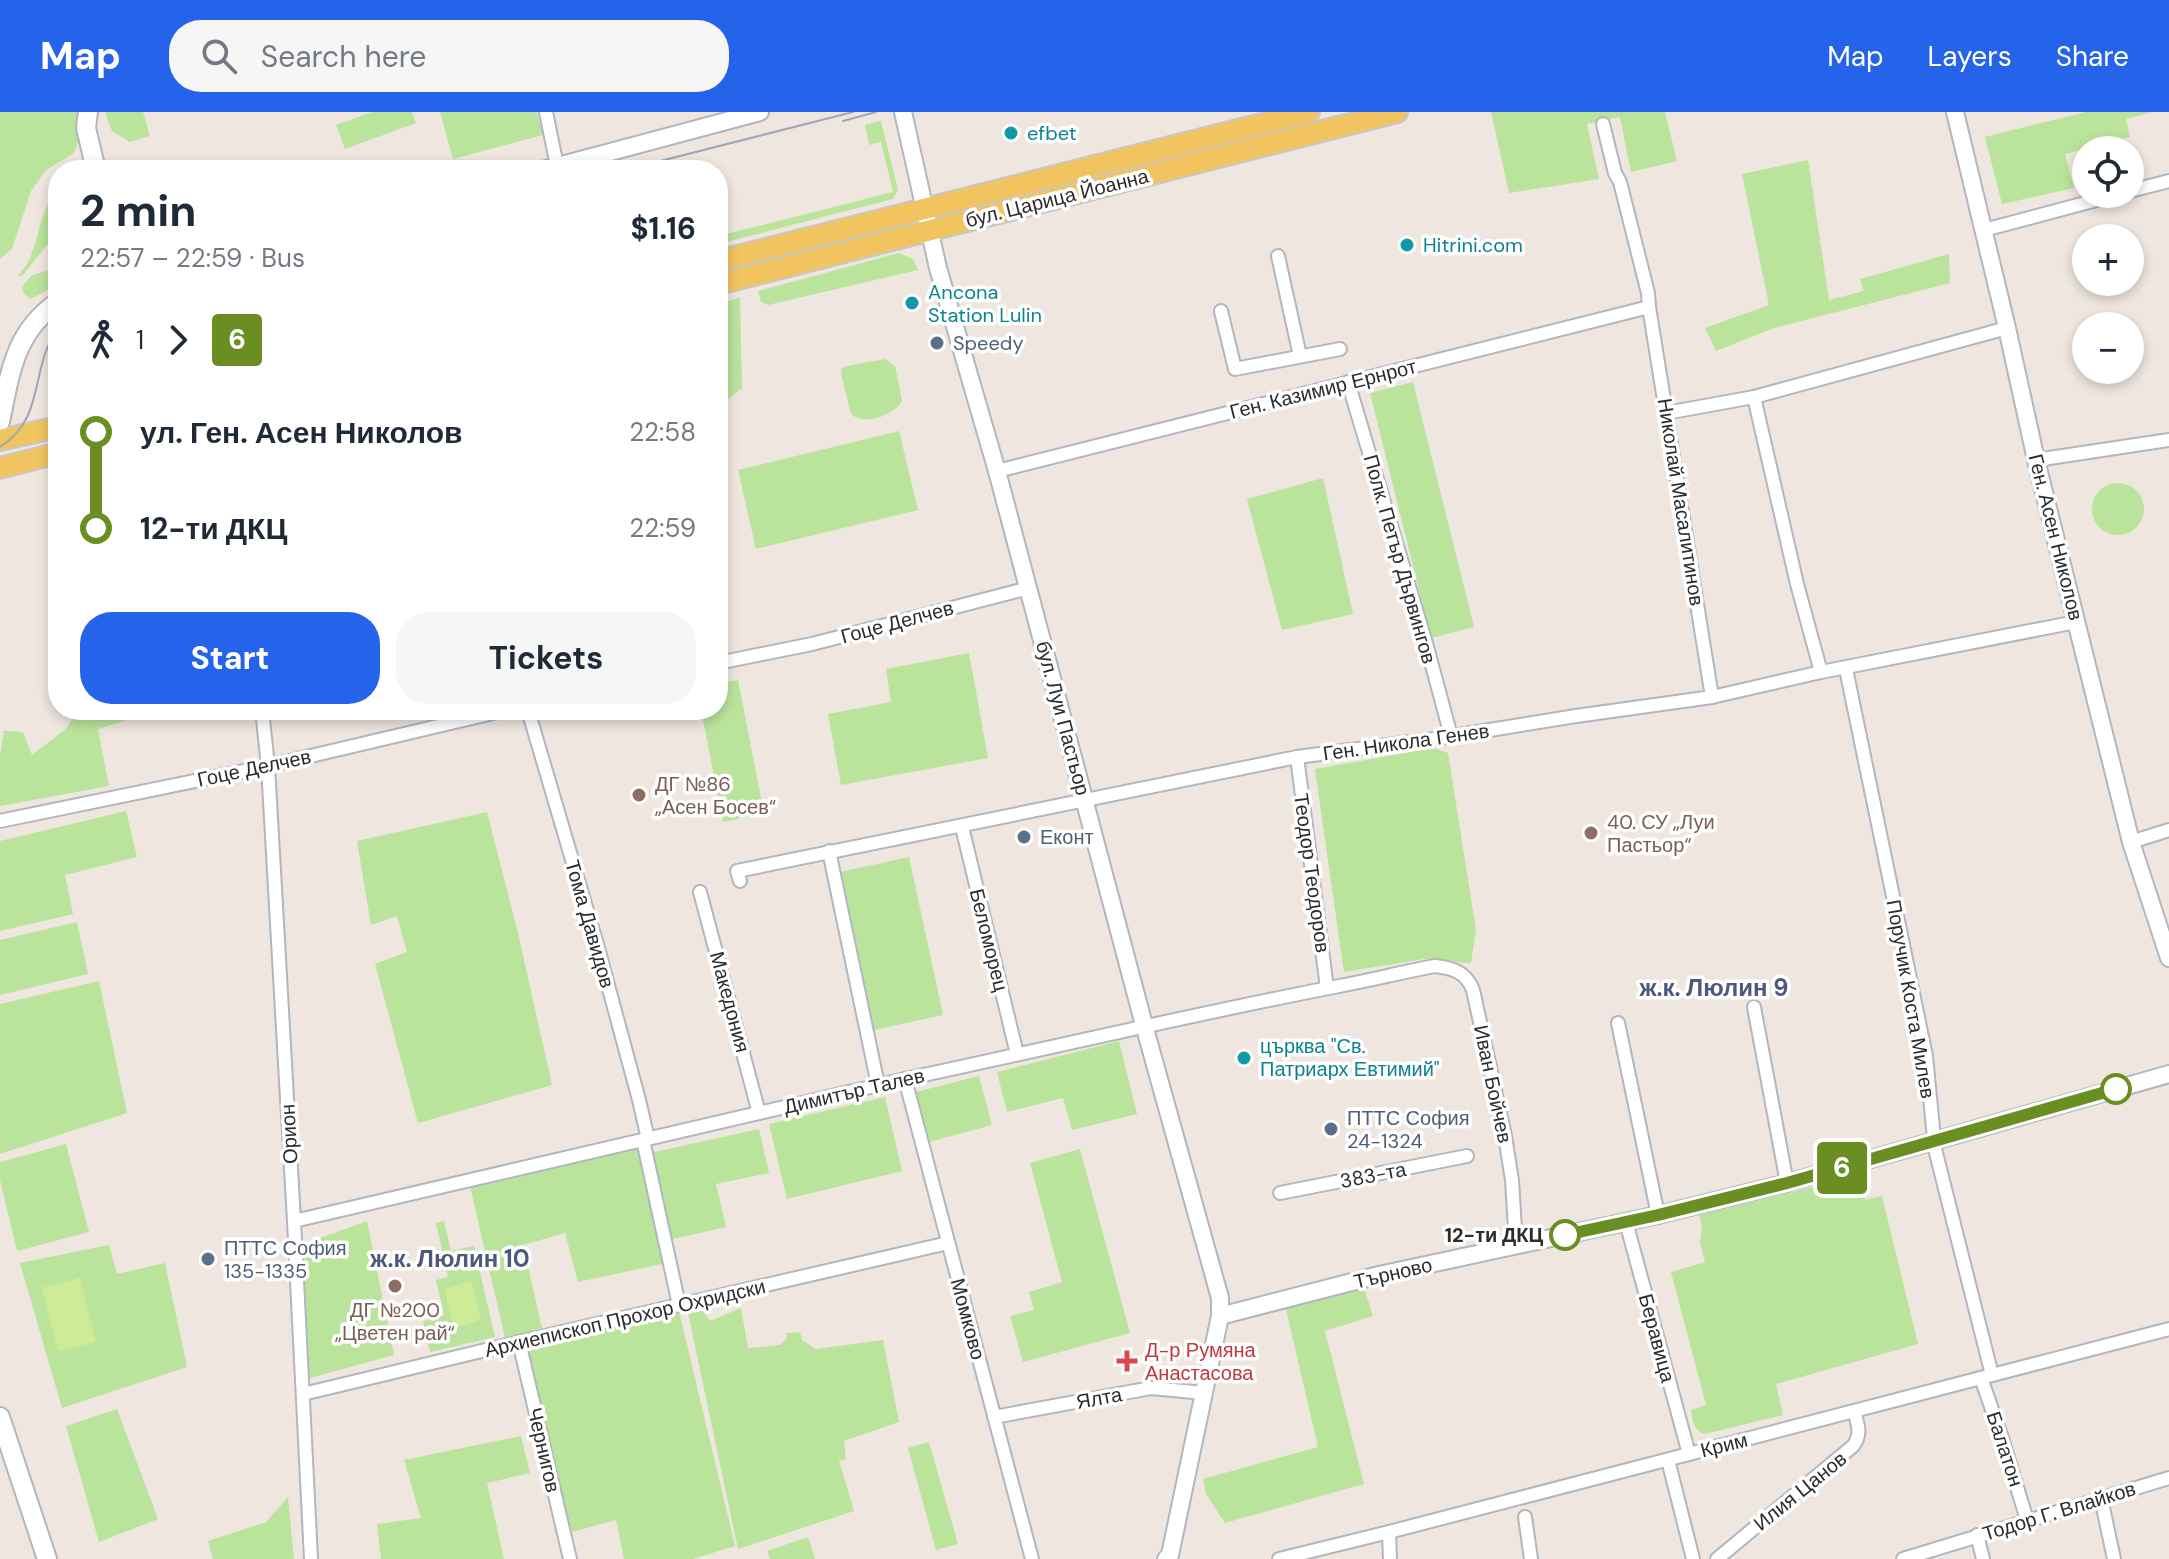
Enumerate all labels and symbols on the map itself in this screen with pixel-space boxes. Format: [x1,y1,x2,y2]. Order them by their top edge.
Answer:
place label: efbet [1027,120,1077,146]
marker: efbet [1002,124,1020,142]
street label: бул. Царица Йоанна [963,162,1152,233]
place label: Hitrini.com [1423,232,1523,258]
marker: Hitrini.com [1398,236,1416,254]
place label: Ancona Station Lulin [928,279,1042,328]
marker: Ancona Station Lulin [903,294,921,312]
place label: Speedy [953,330,1024,356]
marker: Speedy [928,334,946,352]
street label: Ген. Казимир Ернрот [1227,353,1419,425]
street label: Николай Масалитинов [1652,396,1710,608]
street label: Полк. Петър Дървингов [1358,451,1442,667]
street label: Ген. Асен Николов [2023,451,2089,623]
street label: Гоце Делчев [838,594,956,650]
street label: бул. Луи Пастьор [1030,638,1096,798]
street label: Ген. Никола Генев [1321,717,1491,767]
street label: Гоце Делчев [195,743,313,793]
place label: ДГ №86 „Асен Босев“ [655,771,776,820]
marker: ДГ №86 „Асен Босев“ [630,786,648,804]
street label: Теодор Теодоров [1288,792,1336,954]
place label: 40. СУ „Луи Пастьор“ [1607,809,1715,858]
place label: Еконт [1040,824,1094,850]
marker: 40. СУ „Луи Пастьор“ [1582,824,1600,842]
marker: Еконт [1015,828,1033,846]
street label: Тома Давидов [559,857,621,991]
street label: Беломорец [964,886,1014,994]
street label: Поручик Коста Милев [1881,898,1941,1100]
street label: Македония [704,949,756,1055]
district label: ж.к. Люлин 9 [1639,972,1788,1003]
street label: Иван Бойчев [1468,1023,1518,1145]
place label: църква "Св. Патриарх Евтимий" [1260,1033,1440,1082]
marker: църква "Св. Патриарх Евтимий" [1235,1049,1253,1067]
street label: Димитър Талев [781,1062,927,1120]
unlabelled marker [2101,1074,2131,1104]
street label: Орион [274,1103,304,1165]
place label: ПТТС София 24-1324 [1347,1105,1470,1154]
marker: ПТТС София 24-1324 [1322,1120,1340,1138]
line badge: 6 [1816,1142,1868,1194]
street label: 383-та [1338,1156,1409,1194]
marker: 12-ти ДКЦ [1550,1220,1580,1250]
place label: 12-ти ДКЦ [1445,1222,1543,1248]
place label: ПТТС София 135-1335 [224,1235,347,1284]
district label: ж.к. Люлин 10 [369,1243,530,1274]
marker: ПТТС София 135-1335 [199,1250,217,1268]
street label: Търново [1351,1251,1435,1295]
street label: Архиепископ Прохор Охридски [482,1273,768,1363]
street label: Момково [945,1275,991,1363]
marker: ДГ №200 „Цветен рай“ [386,1277,404,1295]
street label: Беравица [1633,1291,1682,1386]
place label: ДГ №200 „Цветен рай“ [335,1297,455,1346]
place label: Д-р Румяна Анастасова [1145,1337,1257,1386]
marker: Д-р Румяна Анастасова [1116,1350,1138,1372]
street label: Ялта [1074,1381,1125,1415]
street label: Чернигов [522,1405,566,1495]
street label: Балатон [1981,1408,2029,1490]
street label: Крим [1698,1427,1750,1463]
street label: Илия Цанов [1748,1445,1852,1537]
street label: Тодор Г. Влайков [1979,1475,2139,1547]

